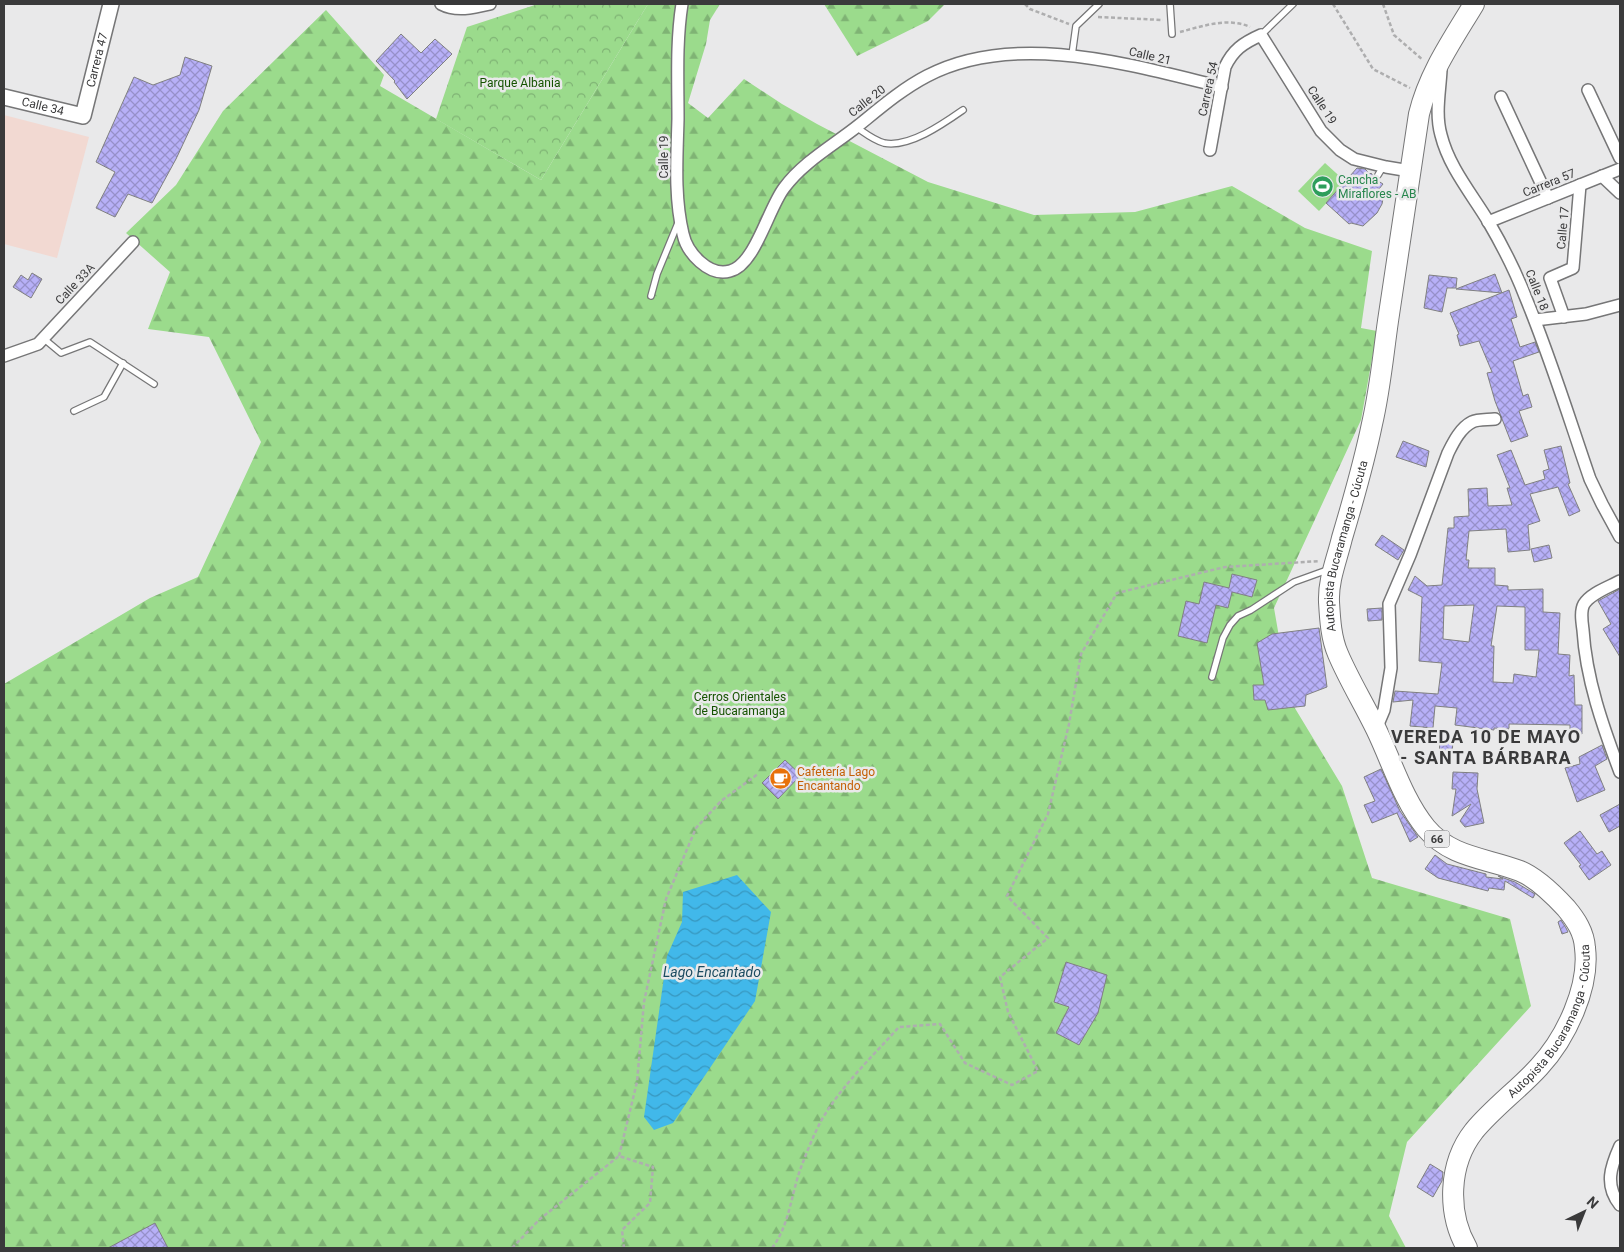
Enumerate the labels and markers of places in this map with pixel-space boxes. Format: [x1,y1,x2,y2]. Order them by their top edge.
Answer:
place label: Cancha Miraflores - AB [1338,173,1417,201]
sports icon: Cancha Miraflores - AB [1310,175,1334,199]
place label: Cafetería Lago Encantando [797,765,875,793]
cafe icon: Cafetería Lago Encantando [769,767,793,791]

